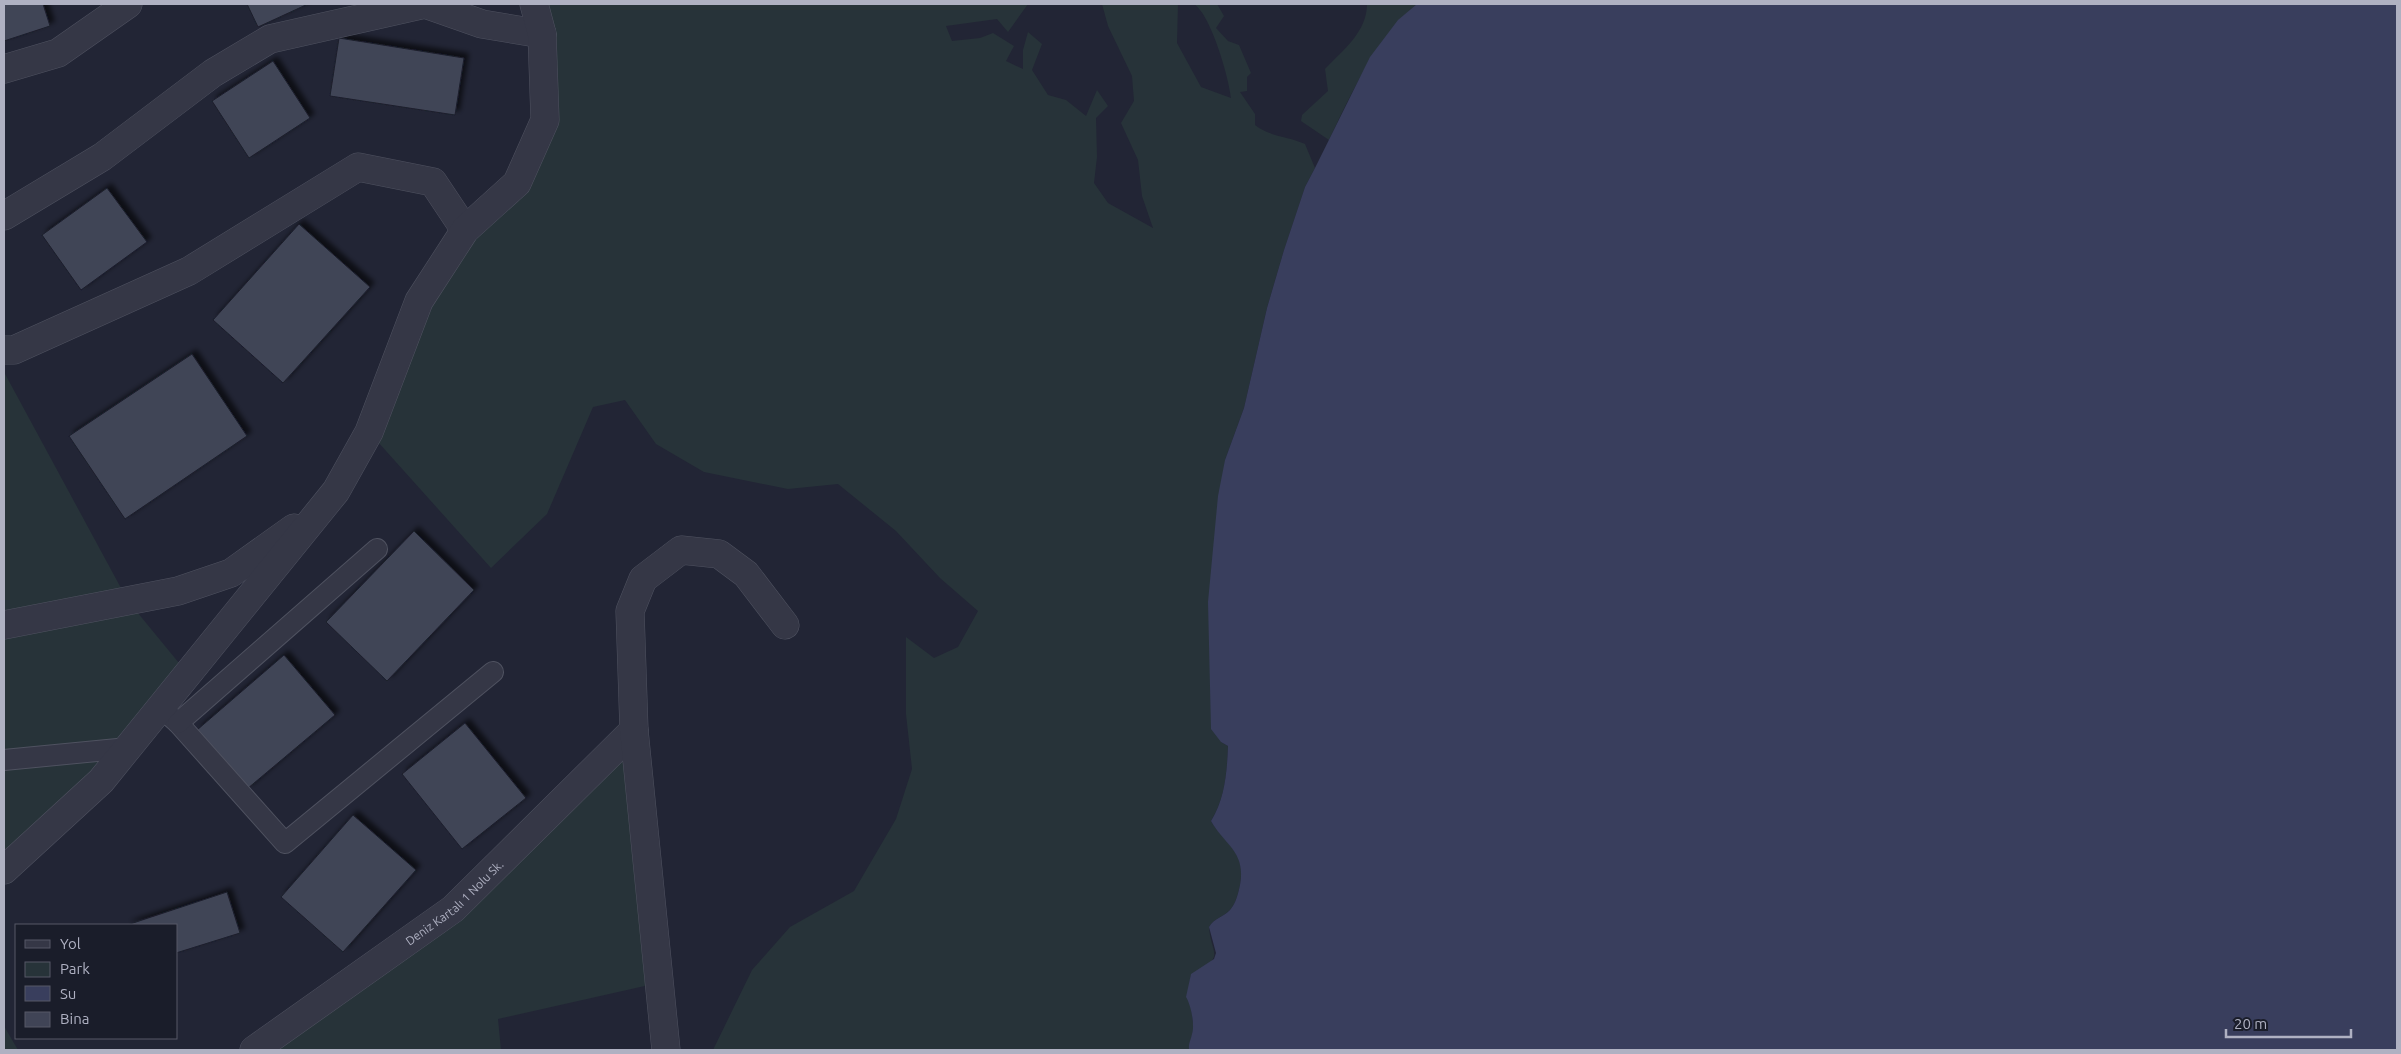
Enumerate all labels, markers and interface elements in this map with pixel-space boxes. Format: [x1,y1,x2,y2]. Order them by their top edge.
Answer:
street label: Deniz Kartalı 1 Nolu Sk. [403,857,505,947]
legend [15,924,178,1039]
text: Yol [60,935,81,952]
text: Park [60,960,90,977]
text: Su [60,985,76,1002]
scale bar [2226,1006,2351,1038]
text: Bina [60,1010,89,1027]
text: 20 m [2234,1015,2267,1032]

